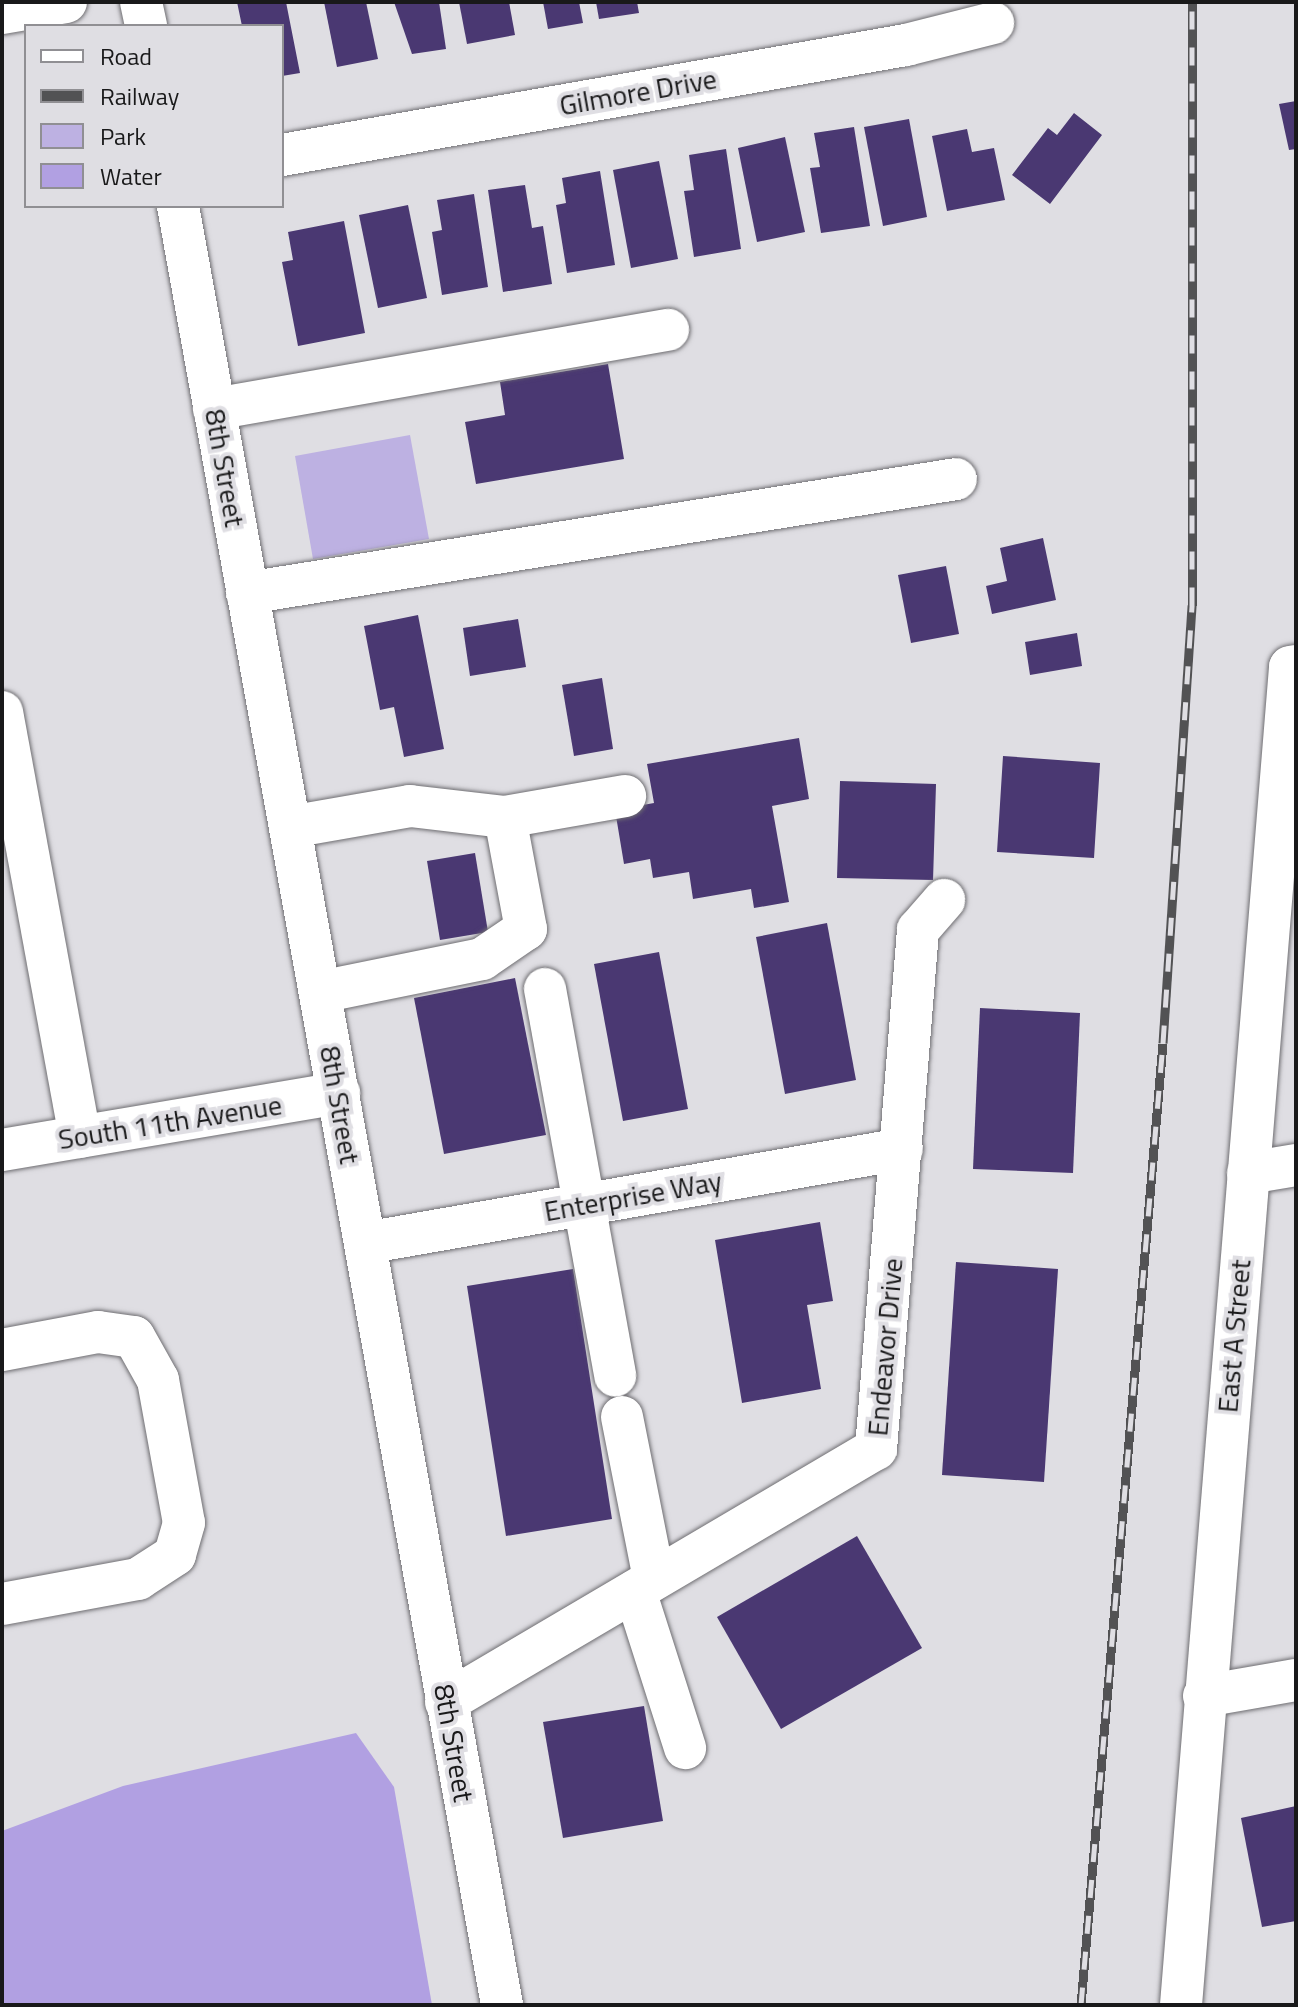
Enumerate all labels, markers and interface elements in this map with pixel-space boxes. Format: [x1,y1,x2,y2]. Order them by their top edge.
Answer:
legend [24,24,284,208]
text: Road [100,38,152,74]
street label: Gilmore Drive [557,62,719,122]
text: Railway [100,78,179,114]
text: Park [100,118,146,154]
text: Water [100,158,162,194]
street label: 8th Street [198,407,252,529]
street label: 8th Street [313,1044,367,1166]
street label: South 11th Avenue [56,1088,284,1156]
street label: Enterprise Way [542,1164,724,1228]
street label: Endeavor Drive [860,1257,910,1437]
street label: East A Street [1211,1258,1257,1414]
street label: 8th Street [427,1682,481,1804]

